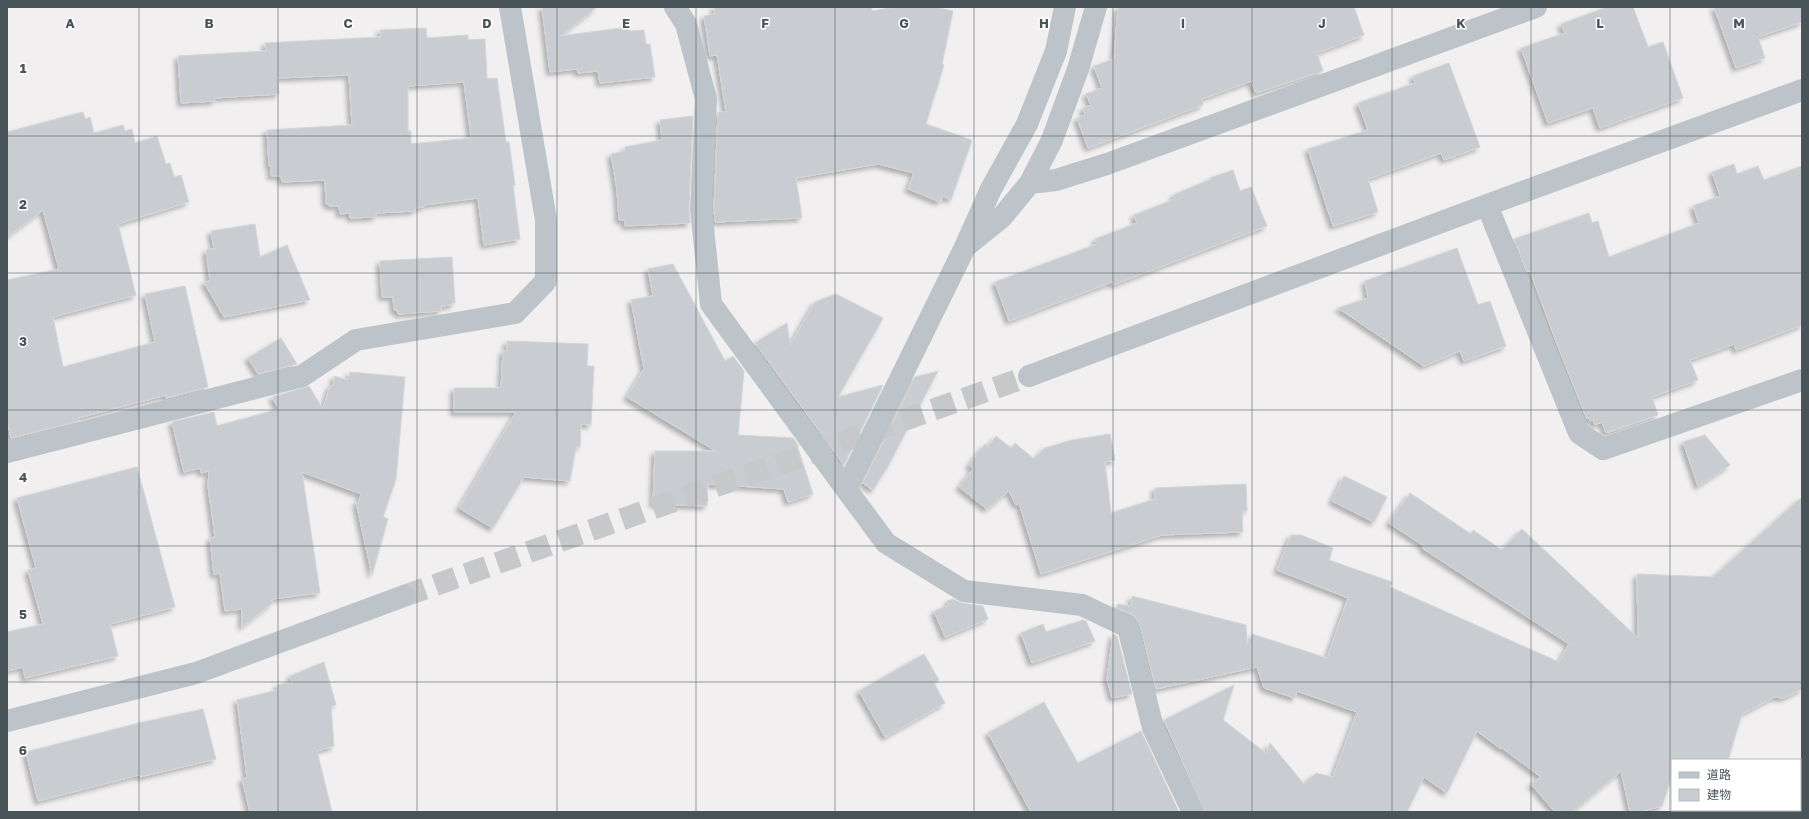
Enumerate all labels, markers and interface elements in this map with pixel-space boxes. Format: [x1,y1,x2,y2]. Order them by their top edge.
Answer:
text: A [65,15,75,31]
text: B [204,15,214,31]
text: C [343,15,353,31]
text: D [482,15,492,31]
text: E [622,15,630,31]
text: F [761,15,769,31]
text: G [899,15,909,31]
text: H [1039,15,1049,31]
text: I [1181,15,1185,31]
text: J [1318,15,1326,31]
text: K [1456,15,1466,31]
text: L [1596,15,1604,31]
text: M [1733,15,1745,31]
text: 1 [20,60,27,76]
text: 2 [19,196,27,212]
text: 3 [19,333,27,349]
text: 4 [19,469,27,485]
text: 5 [19,606,27,622]
text: 6 [19,742,27,758]
legend [1671,759,1801,811]
text: 道路 [1707,767,1731,782]
text: 建物 [1707,787,1731,802]

